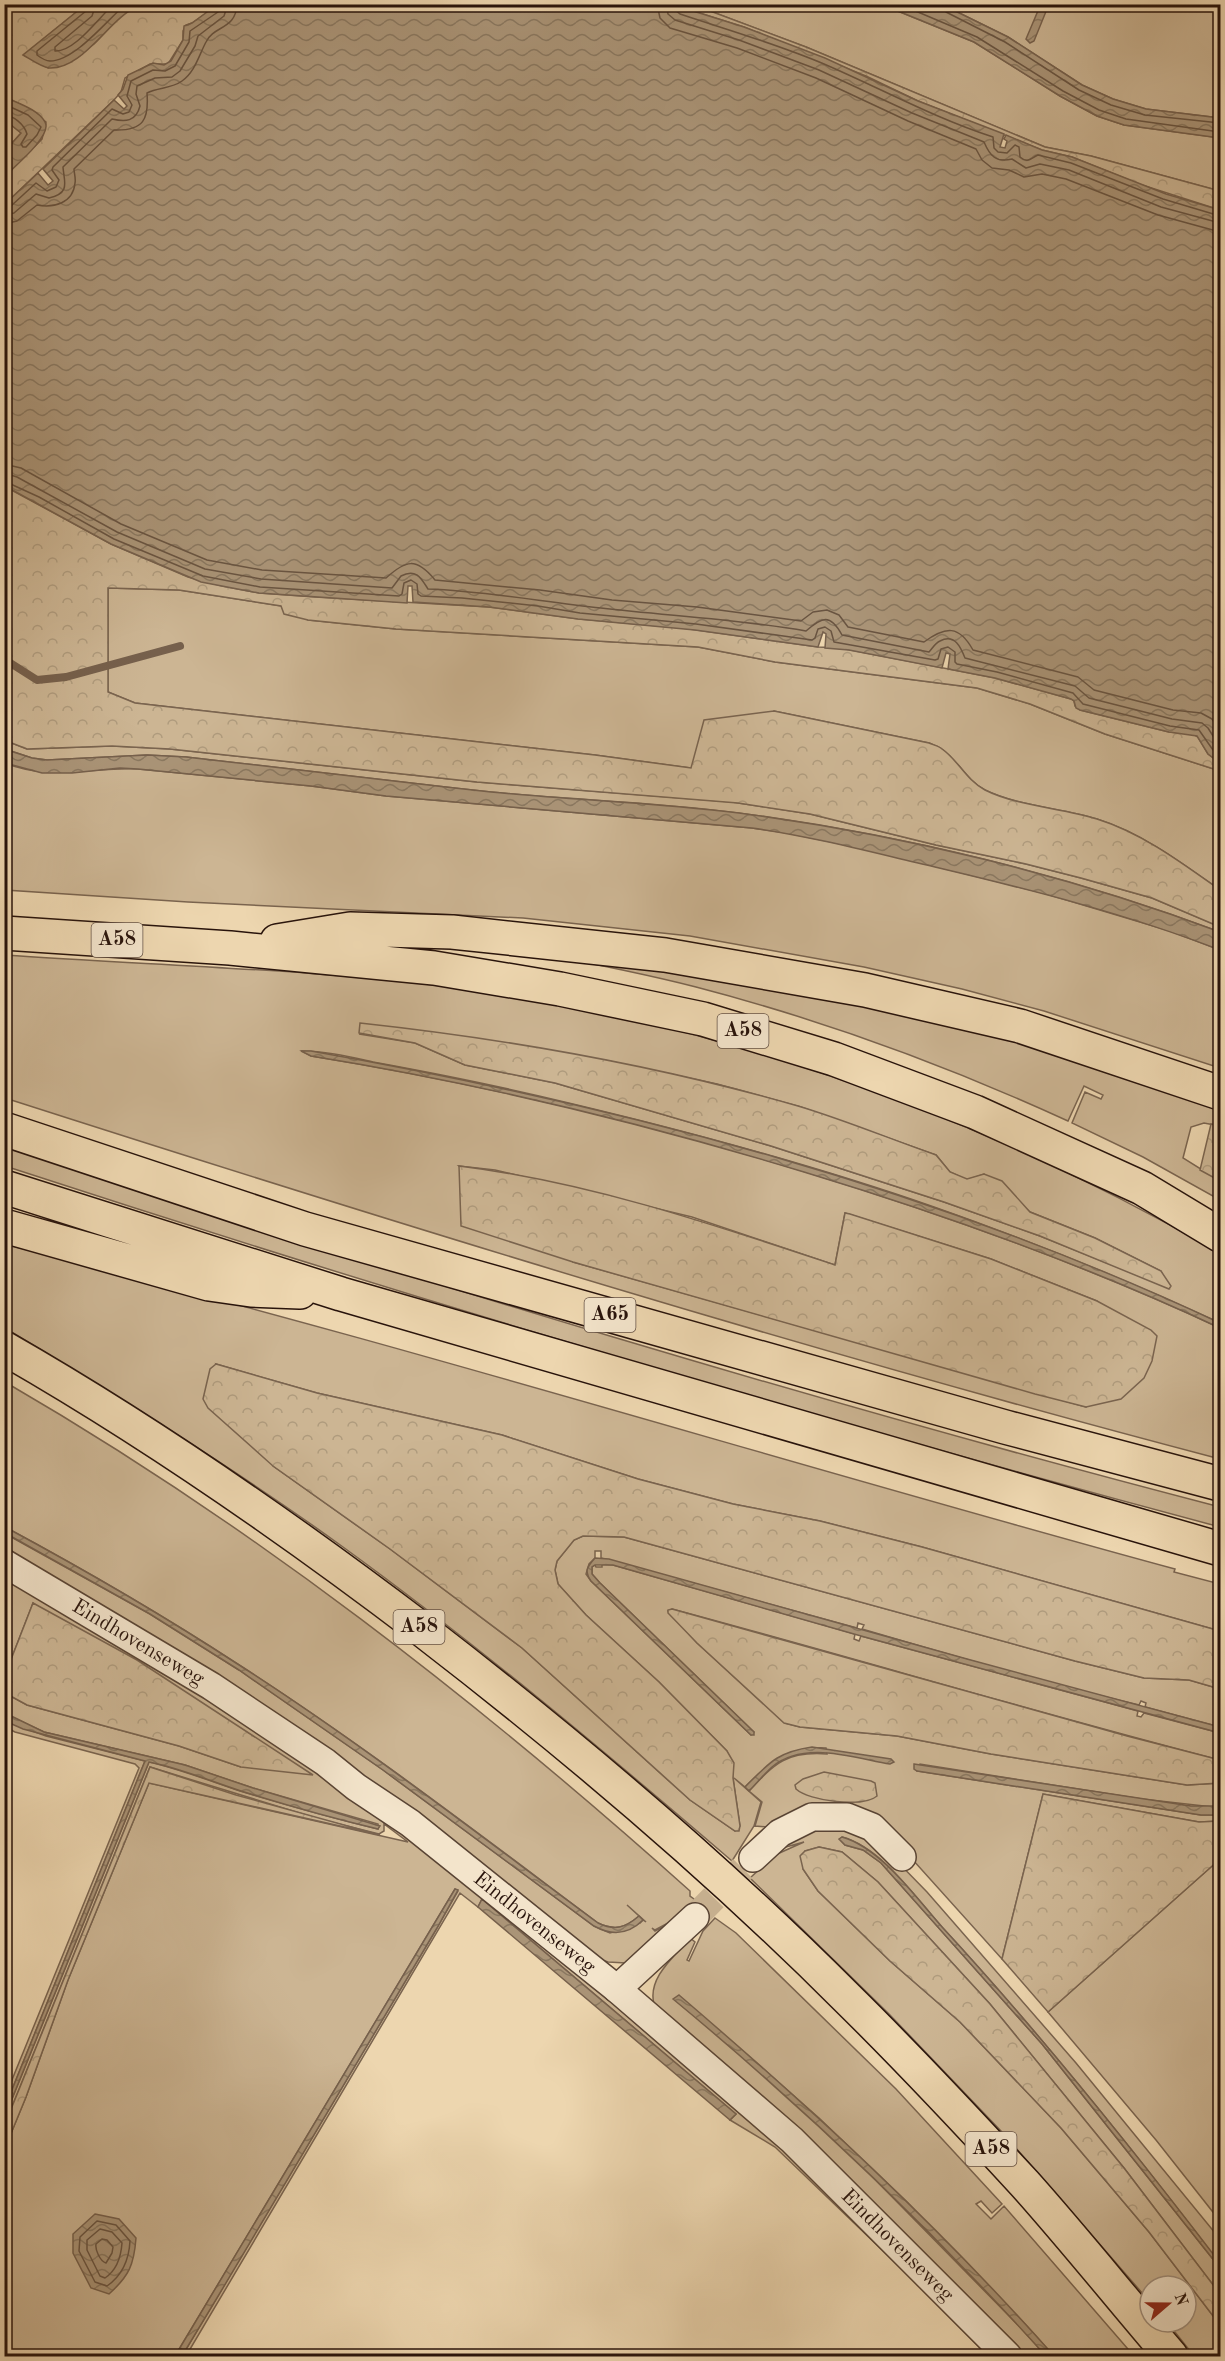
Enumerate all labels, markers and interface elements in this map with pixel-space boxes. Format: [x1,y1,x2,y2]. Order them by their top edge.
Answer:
road number: A58 [92,923,142,957]
road number: A58 [718,1014,768,1048]
road number: A65 [584,1298,636,1332]
street label: Eindhovenseweg [68,1595,208,1690]
road number: A58 [394,1610,444,1644]
street label: Eindhovenseweg [469,1868,600,1978]
road number: A58 [966,2132,1016,2166]
street label: Eindhovenseweg [837,2185,958,2306]
north arrow [1138,2274,1198,2334]
text: N [1171,2291,1190,2309]

